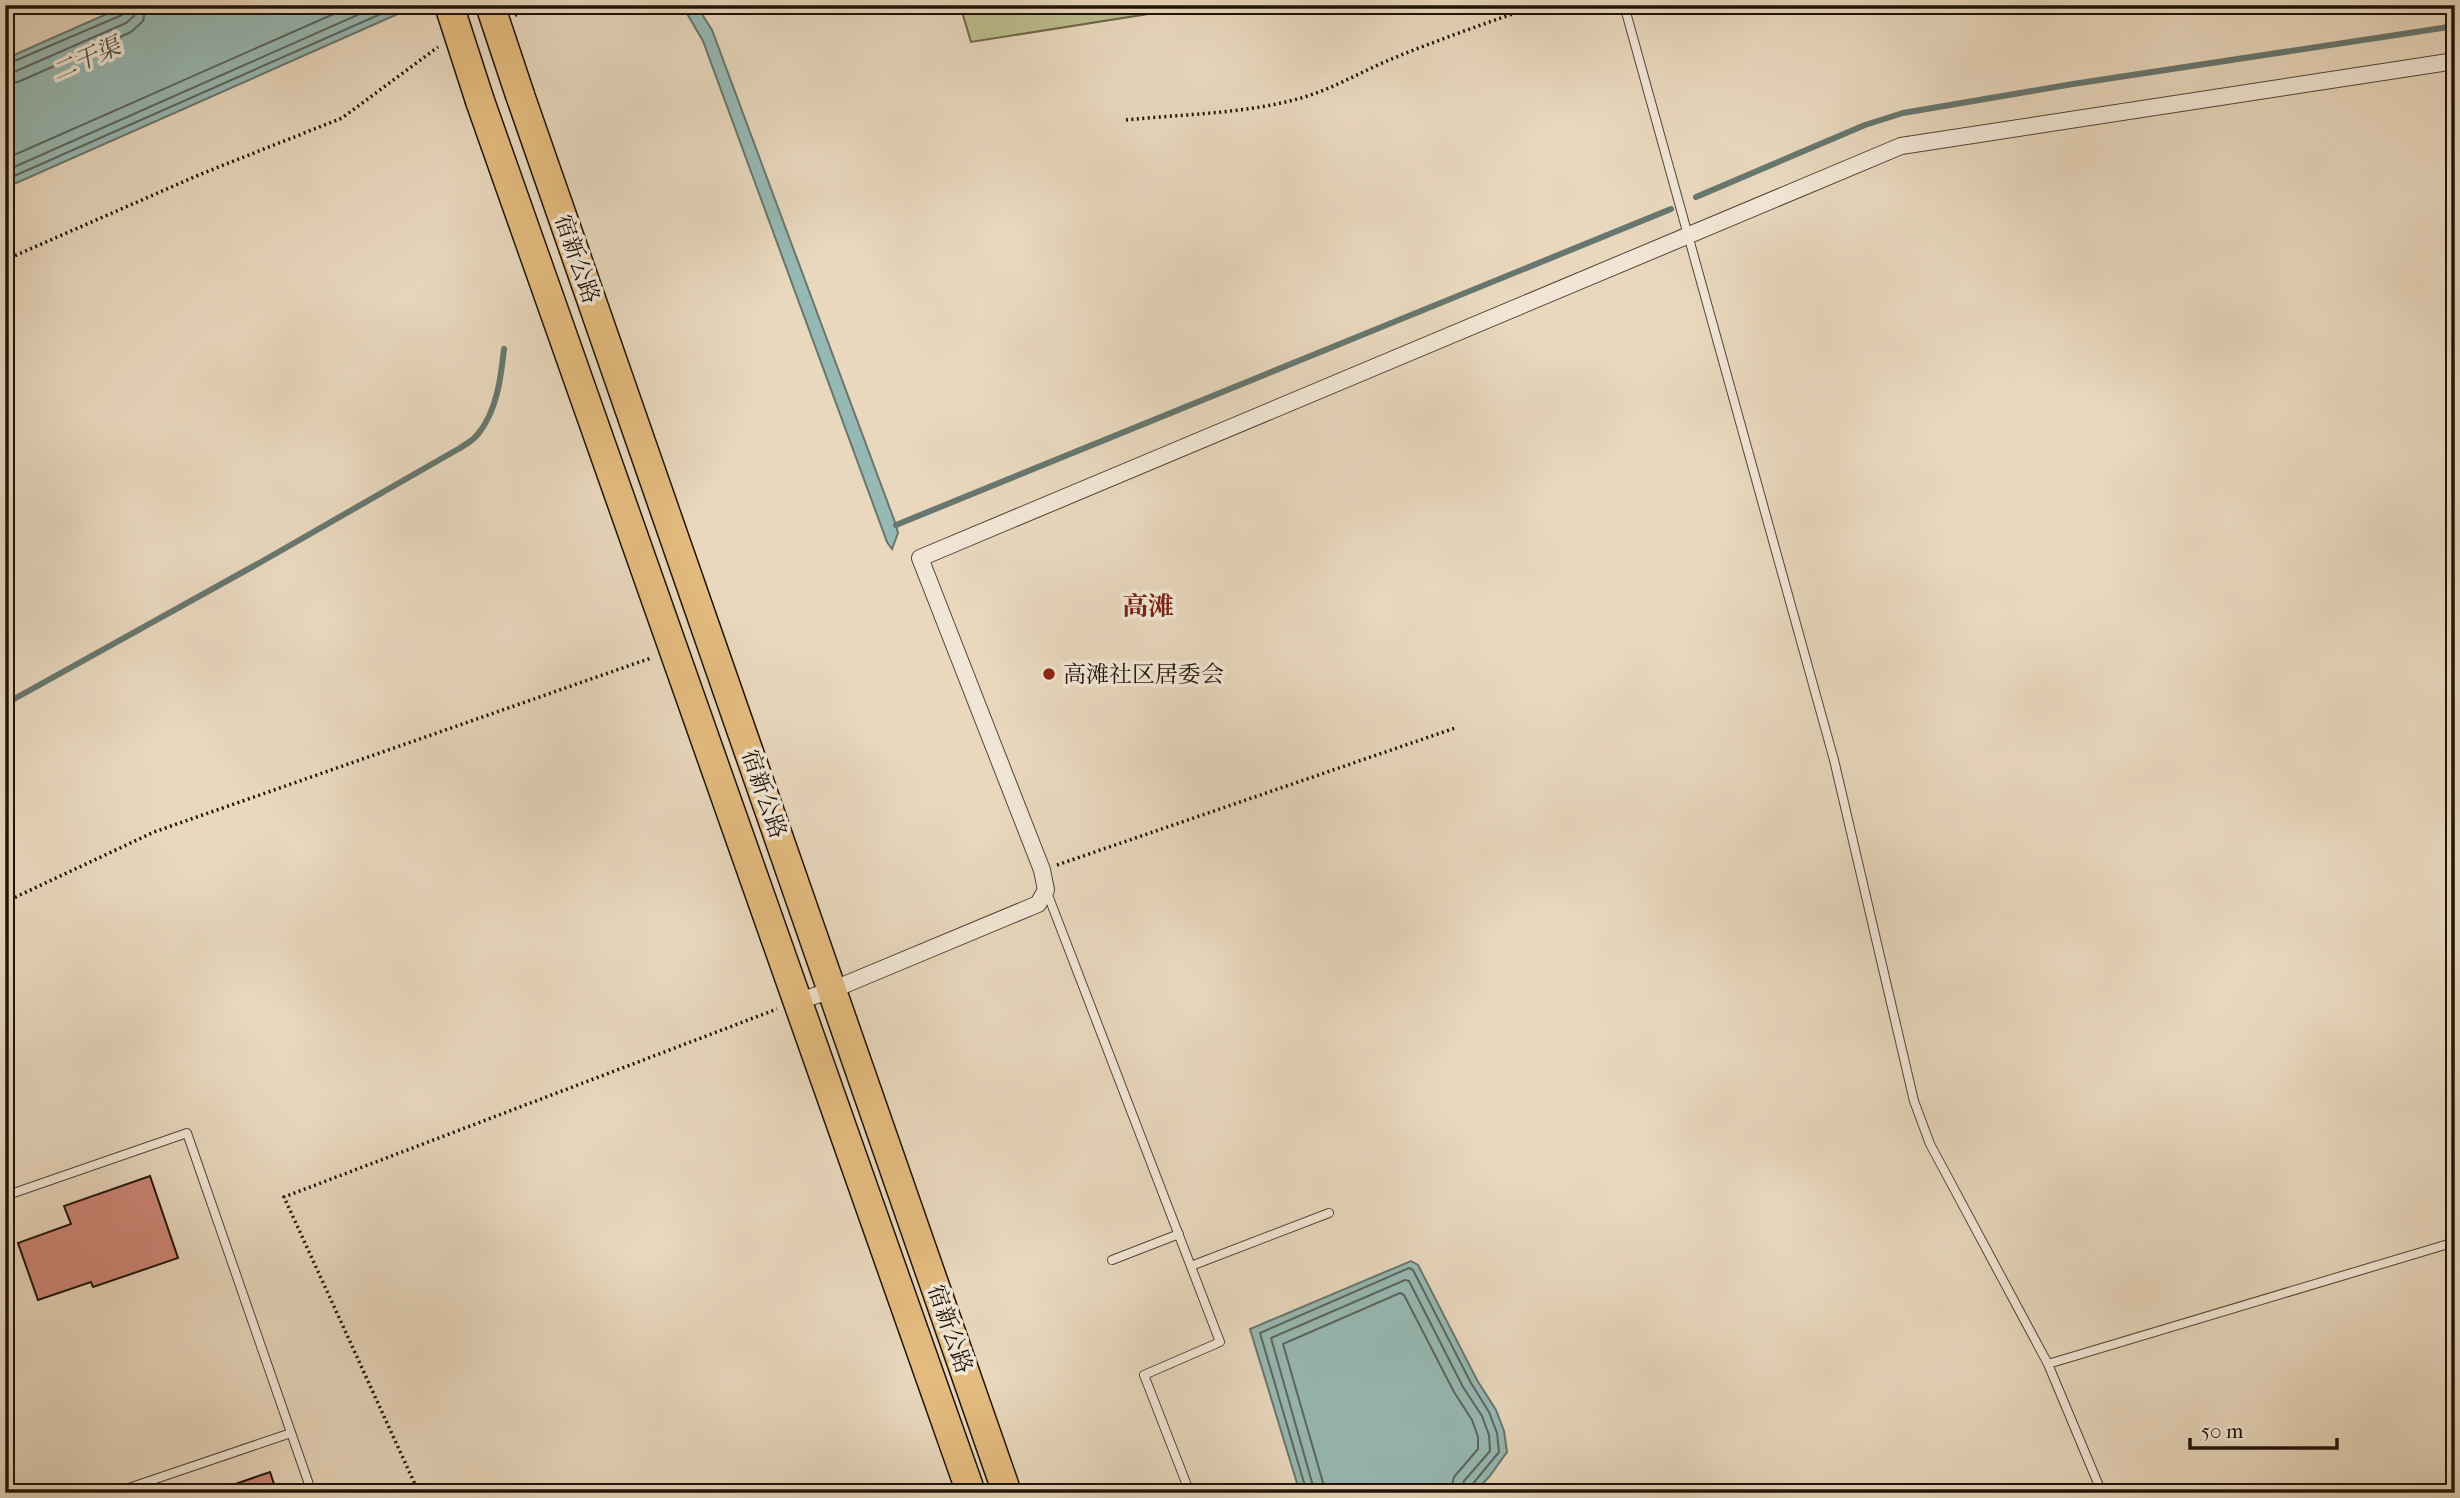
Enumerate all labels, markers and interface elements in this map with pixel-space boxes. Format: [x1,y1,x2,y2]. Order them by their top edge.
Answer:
water label: 二干渠 [47,30,127,86]
street label: 宿新公路 [549,211,605,307]
district label: 高滩 [1122,591,1174,622]
place label: 高滩社区居委会 [1063,661,1224,688]
marker: 高滩社区居委会 [1041,666,1057,682]
street label: 宿新公路 [736,746,792,842]
street label: 宿新公路 [922,1281,978,1377]
scale bar [2190,1407,2338,1451]
text: 50 m [2201,1419,2244,1443]

